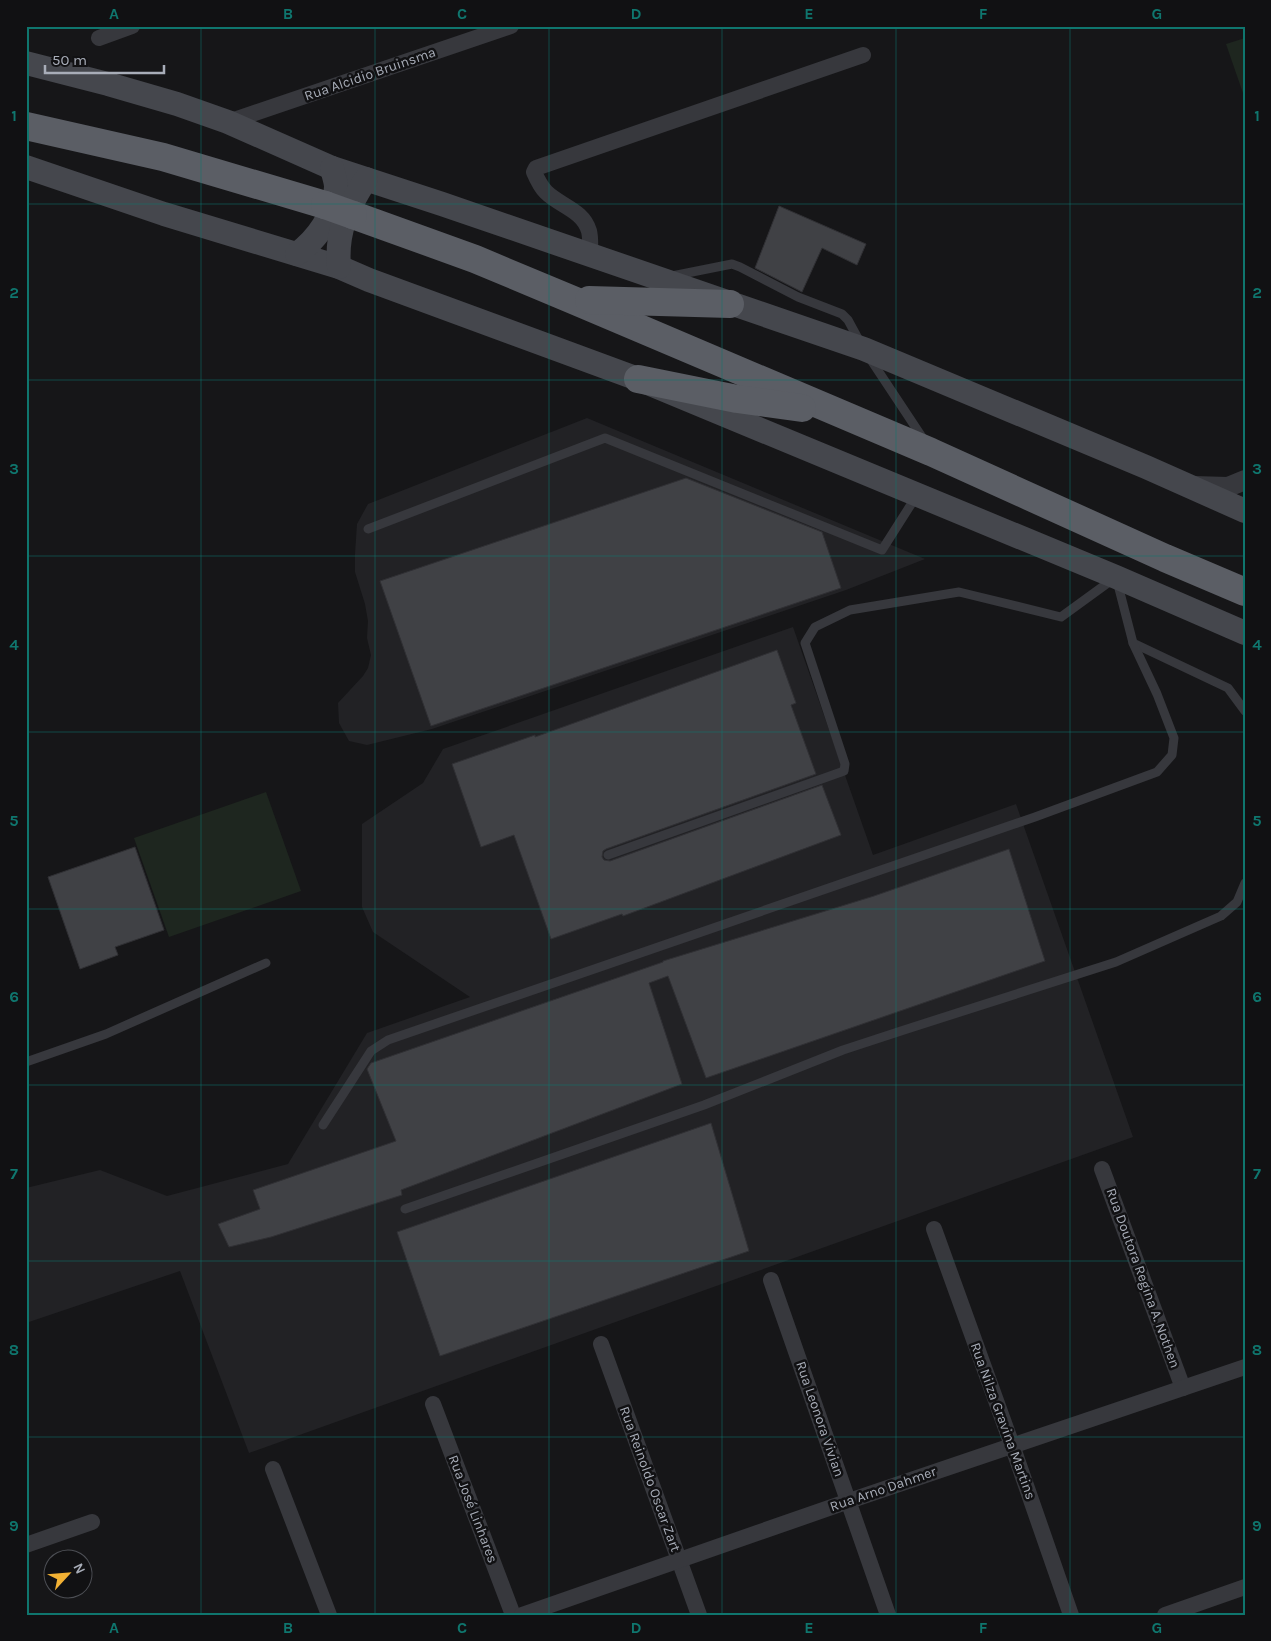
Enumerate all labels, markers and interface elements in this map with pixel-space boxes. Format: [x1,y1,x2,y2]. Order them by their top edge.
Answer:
text: A [109,4,119,23]
text: B [283,4,293,23]
text: C [457,4,467,23]
text: D [631,4,642,23]
text: E [804,4,814,23]
text: F [979,4,988,23]
text: G [1152,4,1162,23]
scale bar [45,42,164,74]
street label: Rua Alcidio Bruinsma [302,44,438,104]
text: 50 m [52,51,87,69]
text: 1 [11,106,17,125]
text: 1 [1254,106,1260,125]
text: 2 [9,283,19,302]
text: 2 [1252,283,1262,302]
text: 3 [9,459,19,478]
text: 3 [1252,459,1262,478]
text: 4 [9,635,19,654]
text: 4 [1252,635,1262,654]
text: 5 [9,811,19,830]
text: 5 [1252,811,1262,830]
text: 6 [9,987,19,1006]
text: 6 [1252,987,1262,1006]
text: 7 [10,1164,18,1183]
text: 7 [1253,1164,1261,1183]
street label: Rua Doutora Regina A. Nothen [1102,1186,1184,1370]
text: 8 [9,1340,19,1359]
street label: Rua Nilza Gravina Martins [967,1340,1039,1502]
text: 8 [1252,1340,1262,1359]
street label: Rua Leonora Vivian [792,1359,848,1479]
street label: Rua Reinoldo Oscar Zart [616,1404,684,1554]
street label: Rua José Linhares [445,1453,501,1565]
street label: Rua Arno Dahmer [828,1463,939,1515]
text: 9 [9,1516,19,1535]
text: 9 [1252,1516,1262,1535]
north arrow [42,1548,92,1598]
text: N [69,1560,89,1577]
text: A [109,1618,119,1637]
text: B [283,1618,293,1637]
text: C [457,1618,467,1637]
text: D [631,1618,642,1637]
text: E [804,1618,814,1637]
text: F [979,1618,988,1637]
text: G [1152,1618,1162,1637]

